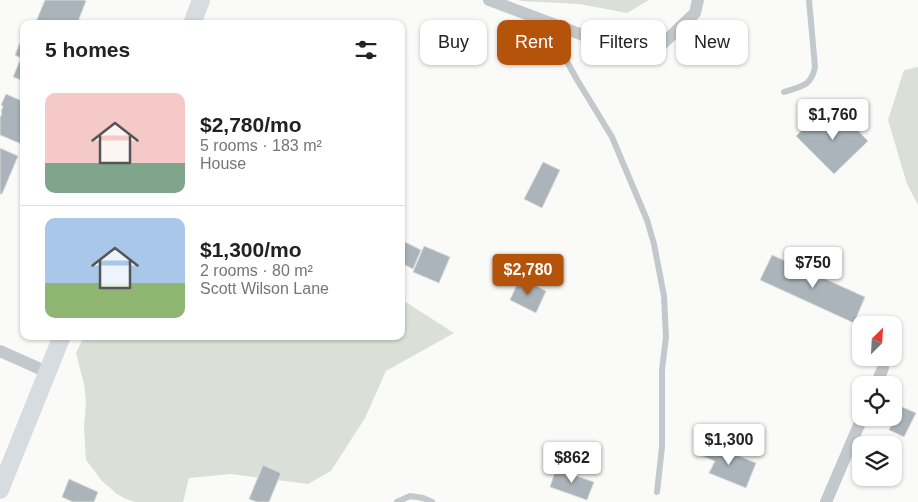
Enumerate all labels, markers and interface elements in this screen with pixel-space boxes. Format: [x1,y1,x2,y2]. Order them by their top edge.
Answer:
chip: Buy [420,20,487,65]
chip: Rent [497,20,571,65]
chip: Filters [581,20,666,65]
chip: New [676,20,748,65]
icon: filters [352,36,380,64]
text: 5 homes [45,38,130,61]
pin: $1,760 [792,98,874,141]
text: $1,760 [809,106,857,123]
icon: home [85,113,145,173]
text: $2,780/mo [200,113,302,136]
text: 5 rooms · 183 m² [200,137,322,154]
text: House [200,155,246,172]
icon: home [85,238,145,298]
text: $1,300/mo [200,238,302,261]
pin: $750 [783,246,843,289]
pin: $2,780 [487,254,569,296]
text: $750 [795,254,831,271]
text: $2,780 [504,261,552,278]
text: 2 rooms · 80 m² [200,262,313,279]
text: Scott Wilson Lane [200,280,329,297]
north arrow [852,316,902,366]
map controls [852,316,902,486]
button: locate [852,376,902,426]
pin: $1,300 [688,424,770,466]
text: $1,300 [705,431,753,448]
button: layers [852,436,902,486]
pin: $862 [542,442,602,484]
text: $862 [554,449,590,466]

